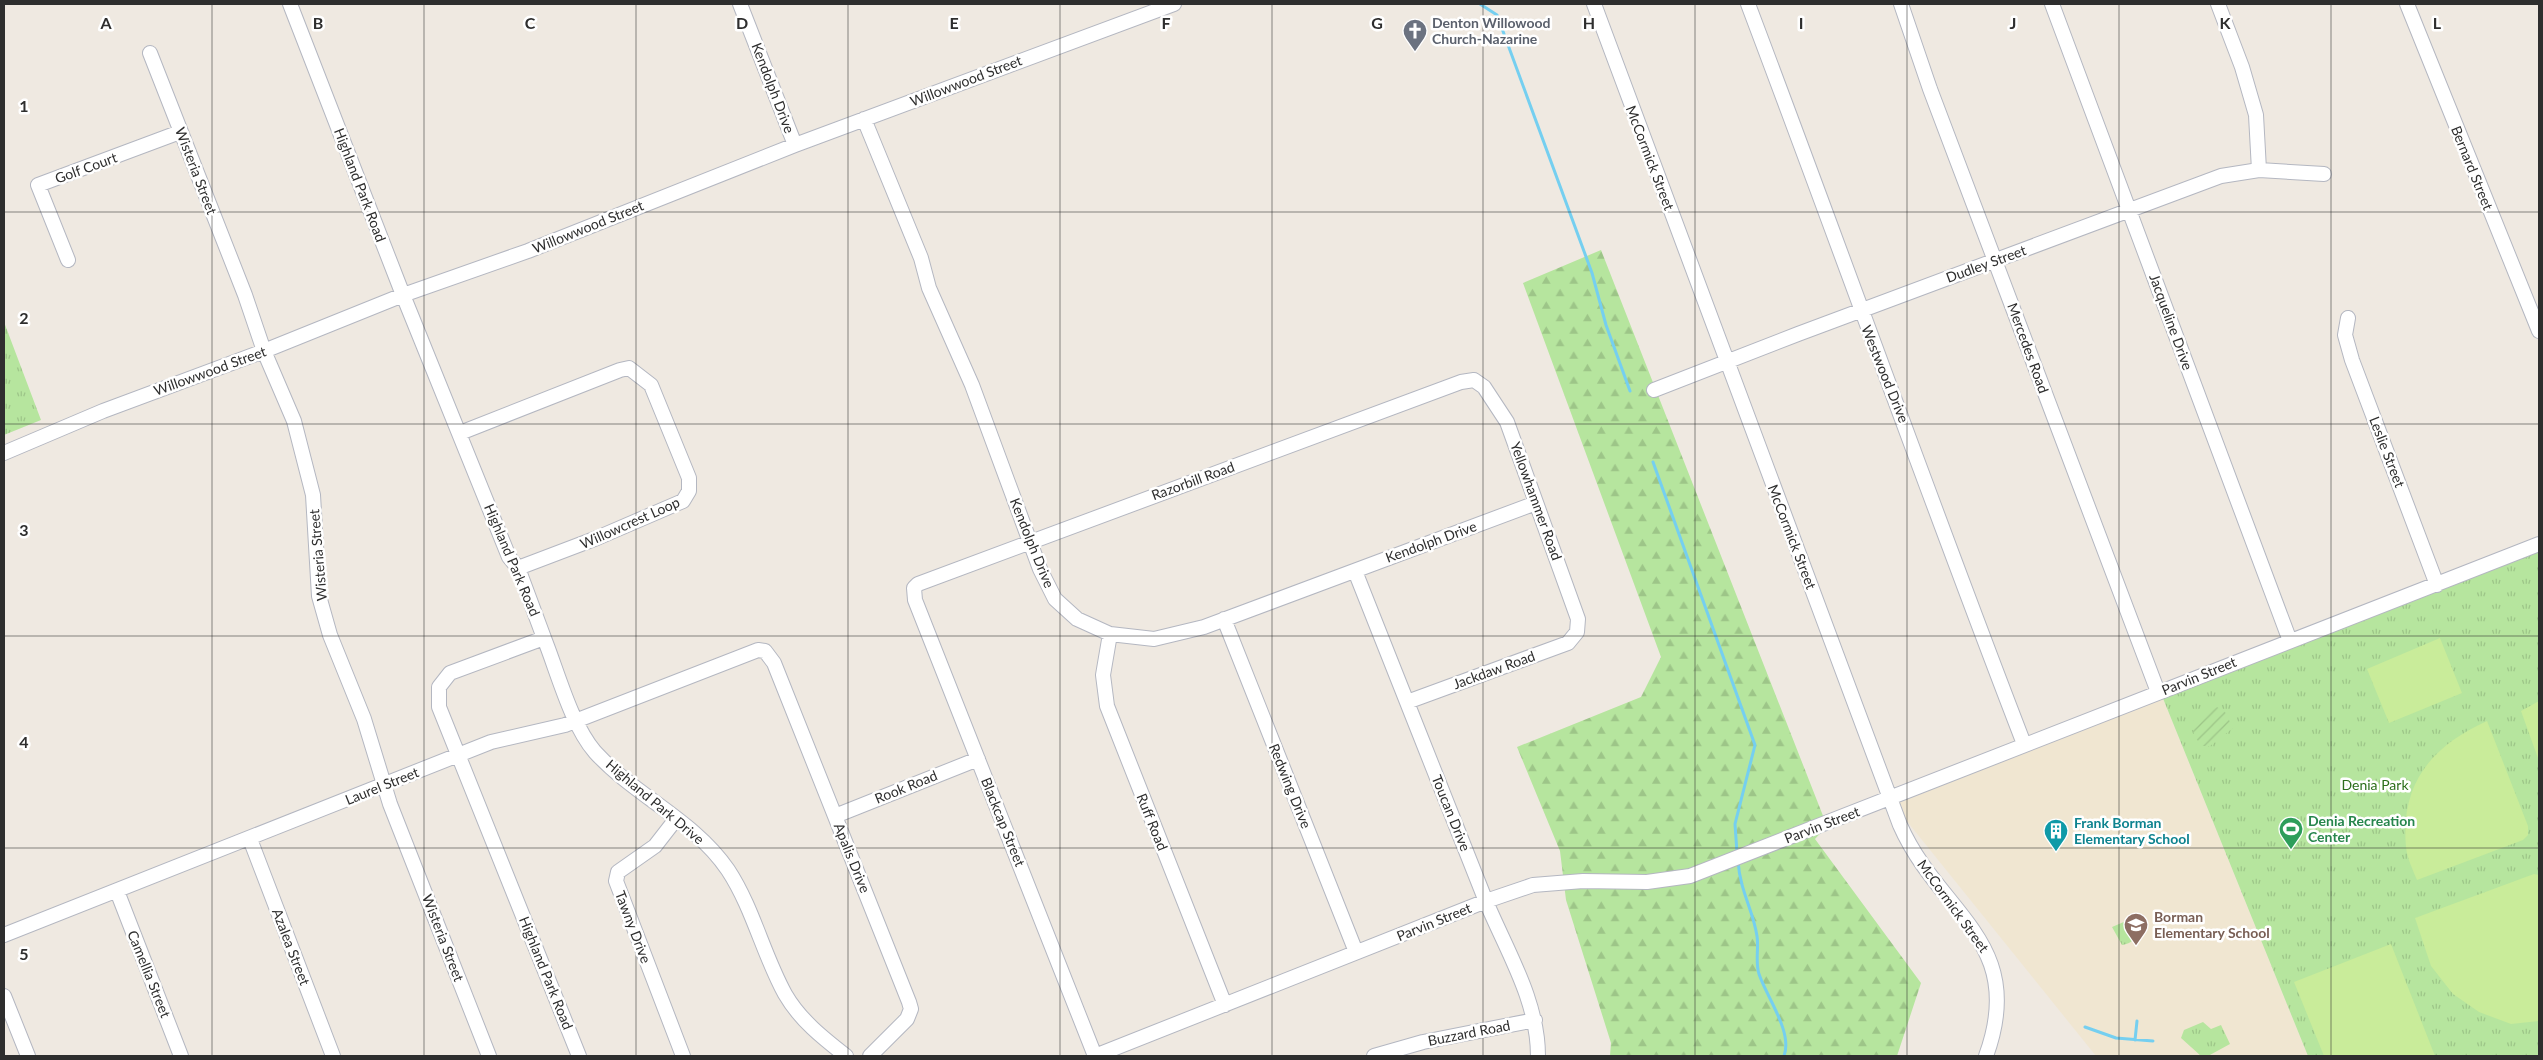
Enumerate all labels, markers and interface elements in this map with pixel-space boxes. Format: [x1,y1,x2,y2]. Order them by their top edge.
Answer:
text: A [99,13,112,32]
text: B [313,13,323,32]
text: C [525,13,536,32]
text: D [736,13,748,32]
text: E [949,13,959,32]
text: F [1161,13,1171,32]
text: G [1371,13,1383,32]
text: H [1583,13,1595,32]
text: I [1799,13,1803,32]
text: J [2010,13,2016,32]
text: K [2220,13,2232,32]
text: L [2433,13,2442,32]
place label: Denton Willowood Church-Nazarine [1432,14,1551,47]
church icon: Denton Willowood Church-Nazarine [1402,18,1428,52]
street label: Kendolph Drive [748,40,799,136]
street label: Willowwood Street [908,51,1024,110]
text: 1 [19,96,29,115]
street label: McCormick Street [1623,103,1678,213]
street label: Bernard Street [2448,123,2497,212]
street label: Wisteria Street [172,125,221,217]
street label: Highland Park Road [331,126,390,244]
street label: Golf Court [53,148,119,187]
street label: Willowwood Street [530,196,646,257]
street label: Dudley Street [1943,241,2028,286]
street label: Jacqueline Drive [2146,271,2197,372]
street label: Mercedes Road [2004,300,2053,395]
text: 2 [19,308,29,327]
street label: Westwood Drive [1858,323,1913,425]
street label: Willowwood Street [151,342,268,399]
street label: Leslie Street [2366,414,2409,490]
street label: Yellowhammer Road [1507,439,1566,562]
street label: Razorbill Road [1149,458,1237,503]
street label: McCormick Street [1765,482,1820,592]
street label: Willowcrest Loop [577,493,682,552]
street label: Kendolph Drive [1007,495,1058,590]
street label: Highland Park Road [481,501,544,619]
street label: Wisteria Street [305,508,330,602]
street label: Kendolph Drive [1383,517,1479,566]
text: 3 [19,520,29,539]
street label: Jackdaw Road [1450,647,1537,692]
street label: Parvin Street [2159,653,2239,698]
text: 4 [19,732,29,751]
street label: Redwing Drive [1266,741,1315,831]
street label: Highland Park Drive [603,756,708,848]
street label: Laurel Street [343,763,421,808]
street label: Rook Road [872,766,940,807]
street label: Toucan Drive [1428,772,1474,853]
street label: Blackcap Street [978,775,1029,869]
park label: Denia Park [2341,776,2409,793]
street label: Ruff Road [1133,791,1172,853]
street label: Parvin Street [1782,802,1862,847]
place label: Denia Recreation Center [2308,812,2415,845]
place label: Frank Borman Elementary School [2074,814,2190,847]
sports icon: Denia Recreation Center [2278,816,2304,850]
building icon: Frank Borman Elementary School [2043,818,2069,852]
street label: Apalis Drive [831,820,874,895]
street label: McCormick Street [1914,856,1993,955]
street label: Tawny Drive [612,888,655,965]
street label: Wisteria Street [419,892,468,984]
street label: Parvin Street [1394,899,1474,944]
street label: Azalea Street [269,906,314,988]
place label: Borman Elementary School [2154,908,2270,941]
school or university icon: Borman Elementary School [2123,912,2149,946]
street label: Highland Park Road [516,914,577,1032]
street label: Camellia Street [124,928,175,1020]
text: 5 [19,944,29,963]
street label: Buzzard Road [1426,1016,1512,1049]

